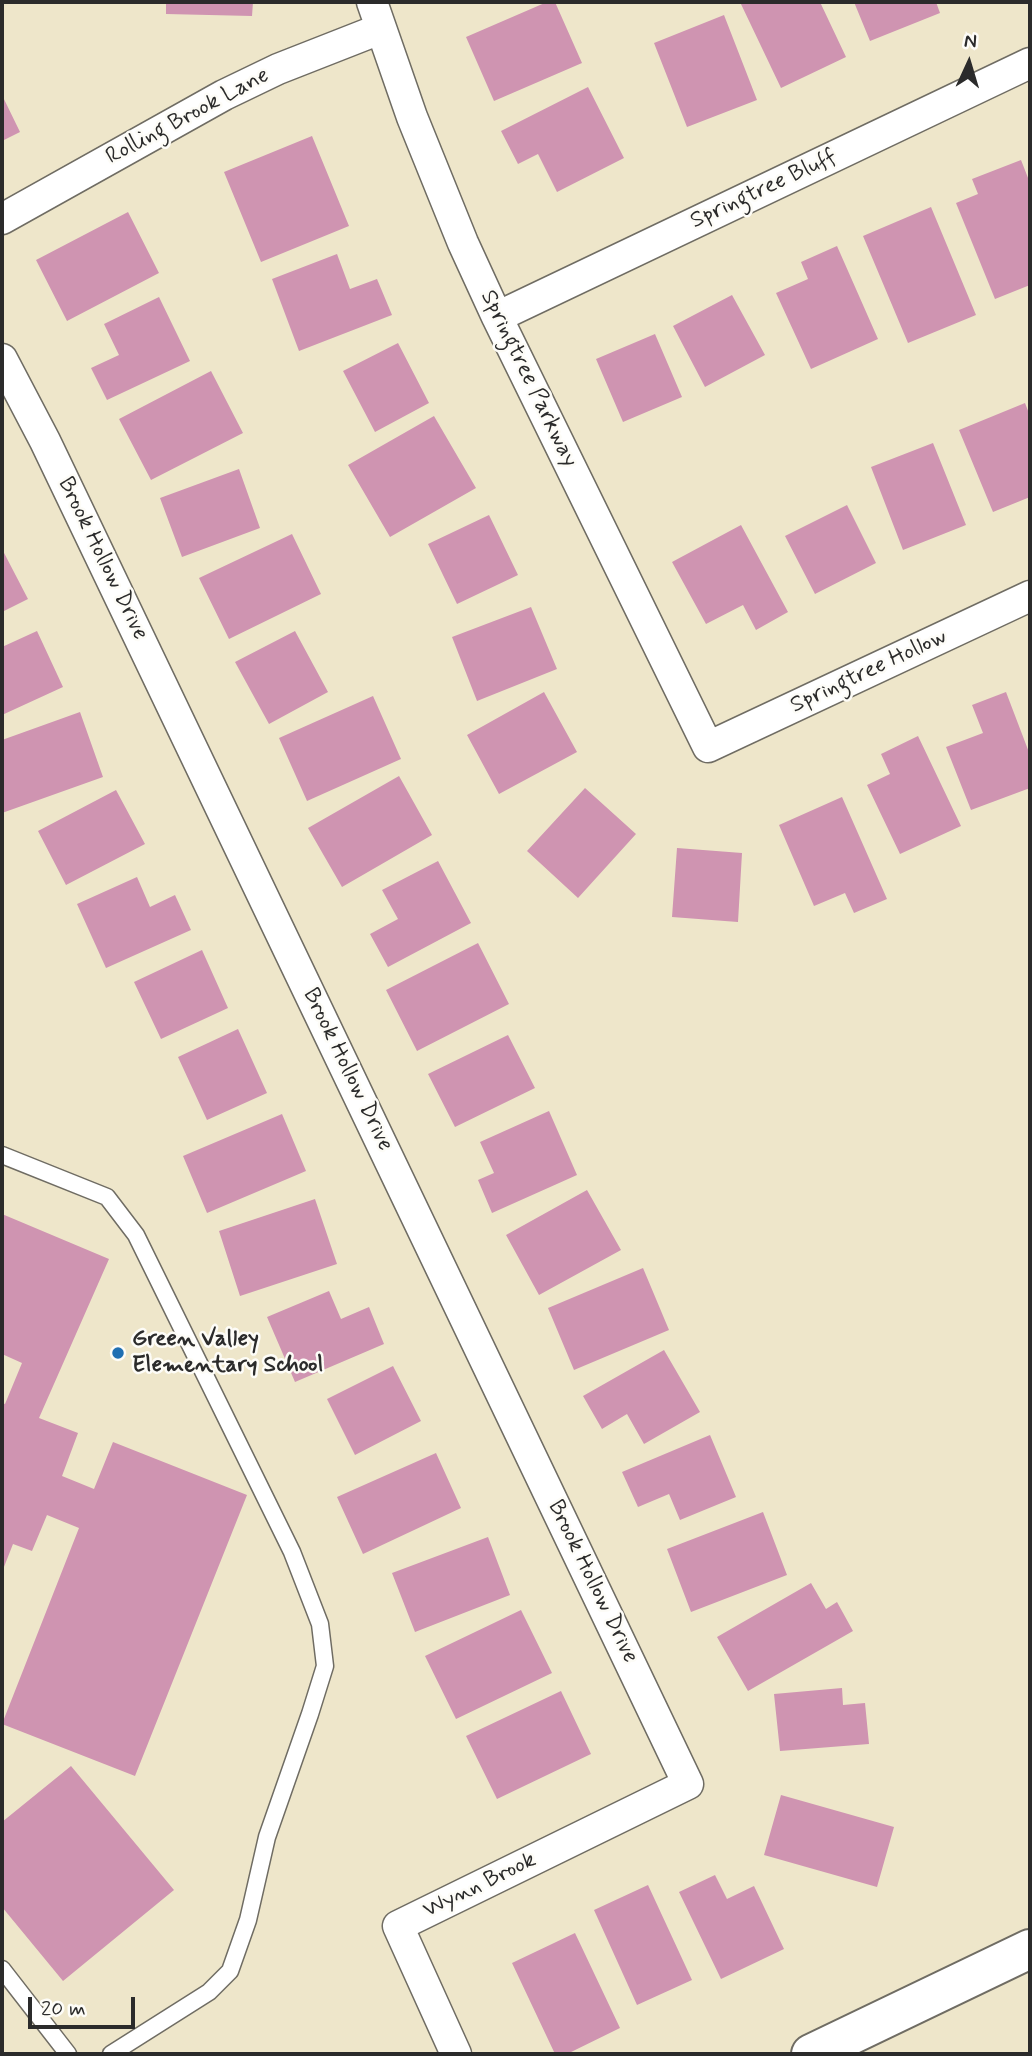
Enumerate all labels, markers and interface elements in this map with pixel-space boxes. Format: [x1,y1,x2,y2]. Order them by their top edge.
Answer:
north arrow [934,28,1004,98]
text: N [963,29,978,54]
street label: Rolling Brook Lane [102,62,274,172]
street label: Springtree Bluff [686,144,842,236]
street label: Springtree Parkway [473,286,583,472]
street label: Brook Hollow Drive [51,473,153,645]
street label: Springtree Hollow [786,624,952,720]
street label: Brook Hollow Drive [296,984,398,1156]
place label: Green Valley Elementary School [132,1326,323,1380]
marker: Green Valley Elementary School [110,1345,126,1361]
street label: Brook Hollow Drive [541,1496,643,1668]
street label: Wynn Brook [419,1847,541,1925]
scale bar [32,1982,138,2026]
text: 20 m [41,1995,86,2023]

